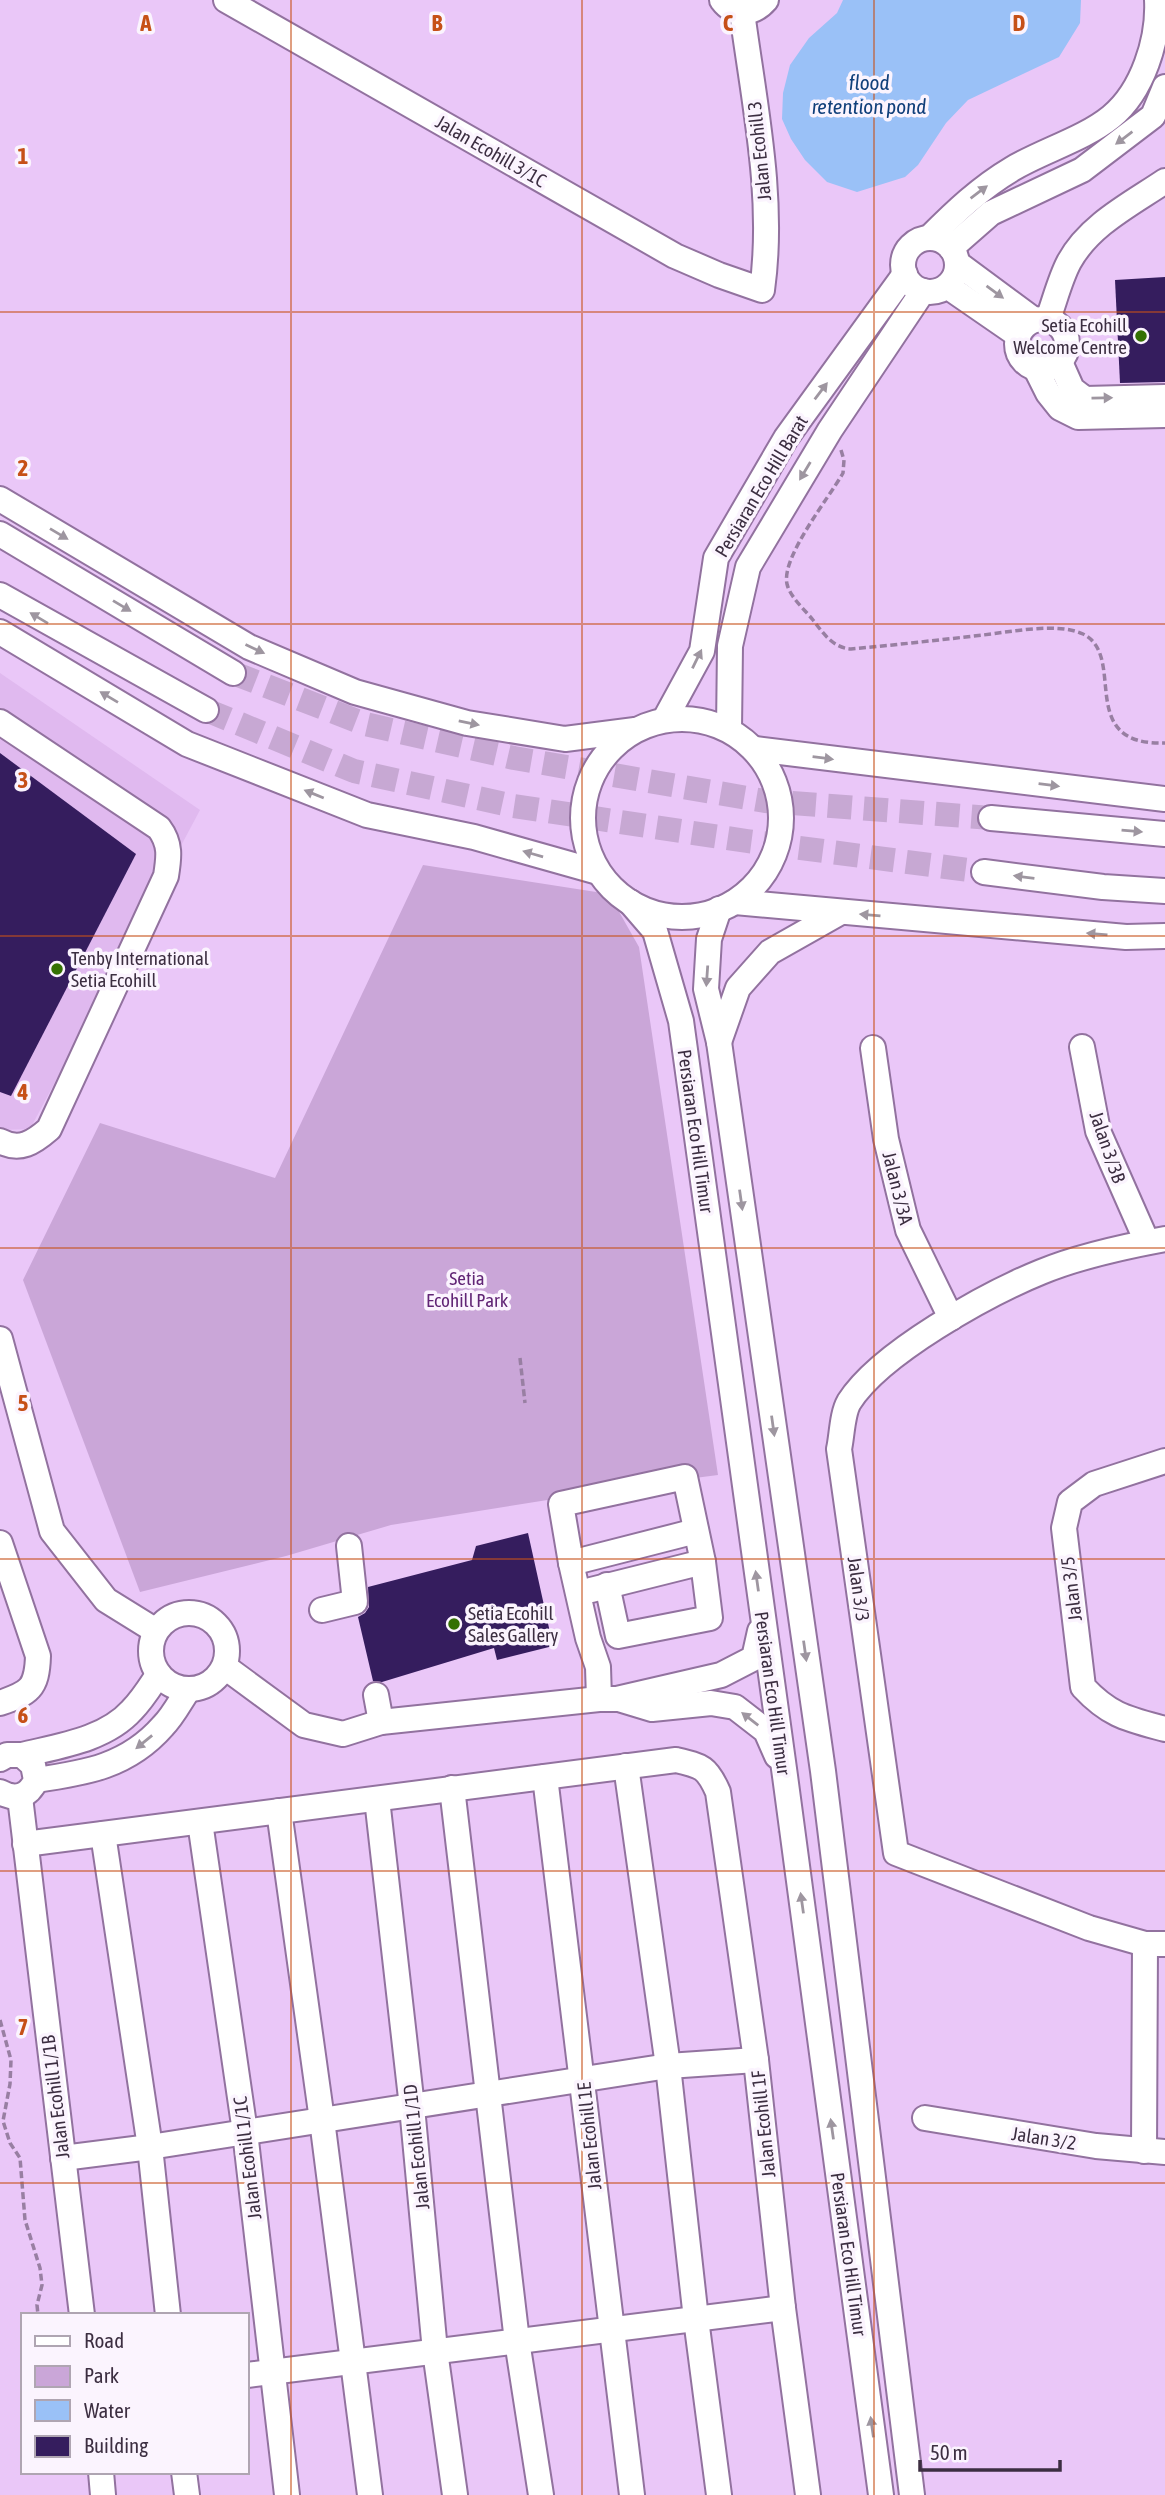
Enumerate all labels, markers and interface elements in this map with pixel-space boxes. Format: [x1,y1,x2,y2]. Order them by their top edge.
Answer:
text: A [139,10,152,36]
text: B [432,10,443,36]
text: C [723,10,734,36]
text: D [1013,10,1026,36]
water label: flood retention pond [812,70,926,118]
street label: Jalan Ecohill 3 [743,100,775,202]
street label: Jalan Ecohill 3/1C [432,111,550,192]
one-way arrow [1115,131,1133,146]
text: 1 [18,143,29,169]
one-way arrow [970,185,988,199]
one-way arrow [986,284,1004,298]
place label: Setia Ecohill Welcome Centre [1013,314,1127,358]
marker: Setia Ecohill Welcome Centre [1133,328,1149,344]
one-way arrow [813,382,828,400]
one-way arrow [1092,393,1114,404]
street label: Persiaran Eco Hill Barat [710,411,812,561]
text: 2 [18,455,28,481]
one-way arrow [799,461,811,480]
one-way arrow [49,528,68,540]
one-way arrow [113,600,132,613]
one-way arrow [29,611,48,624]
one-way arrow [245,643,265,655]
one-way arrow [691,649,703,669]
one-way arrow [99,691,118,704]
one-way arrow [458,718,480,729]
one-way arrow [812,752,834,763]
text: 3 [18,767,28,793]
one-way arrow [1038,779,1060,790]
one-way arrow [303,789,324,800]
one-way arrow [1121,826,1143,837]
one-way arrow [522,848,543,858]
one-way arrow [1013,872,1035,883]
one-way arrow [859,909,881,920]
one-way arrow [1086,928,1108,939]
place label: Tenby International Setia Ecohill [71,947,209,991]
marker: Tenby International Setia Ecohill [49,961,65,977]
one-way arrow [701,965,712,987]
street label: Persiaran Eco Hill Timur [674,1048,718,1214]
text: 4 [17,1079,29,1105]
street label: Jalan 3/3B [1086,1108,1130,1186]
street label: Jalan 3/3A [878,1149,918,1227]
one-way arrow [736,1189,747,1211]
park label: Setia Ecohill Park [426,1267,509,1311]
text: 5 [18,1390,29,1416]
one-way arrow [768,1415,779,1437]
street label: Jalan 3/3 [844,1555,874,1623]
street label: Jalan 3/5 [1056,1555,1086,1623]
one-way arrow [752,1570,763,1592]
place label: Setia Ecohill Sales Gallery [468,1602,559,1646]
street label: Persiaran Eco Hill Timur [751,1610,795,1776]
marker: Setia Ecohill Sales Gallery [446,1616,462,1632]
one-way arrow [800,1640,811,1662]
text: 6 [18,1702,29,1728]
one-way arrow [742,1712,759,1727]
one-way arrow [136,1734,153,1749]
one-way arrow [797,1892,808,1914]
text: 7 [18,2014,28,2040]
street label: Jalan Ecohill 1/1B [37,2034,73,2160]
street label: Jalan Ecohill 1F [746,2069,780,2179]
street label: Jalan Ecohill 1E [572,2081,606,2191]
street label: Jalan Ecohill 1/1D [398,2083,434,2211]
street label: Jalan Ecohill 1/1C [228,2095,265,2221]
one-way arrow [826,2118,837,2140]
street label: Jalan 3/2 [1010,2122,1078,2154]
street label: Persiaran Eco Hill Timur [827,2171,871,2337]
legend [21,2313,248,2474]
text: Road [84,2328,124,2352]
text: Park [84,2363,119,2387]
text: Water [84,2398,131,2422]
one-way arrow [866,2416,877,2438]
scale bar [920,2428,1060,2472]
text: Building [84,2433,148,2457]
text: 50 m [930,2440,968,2464]

